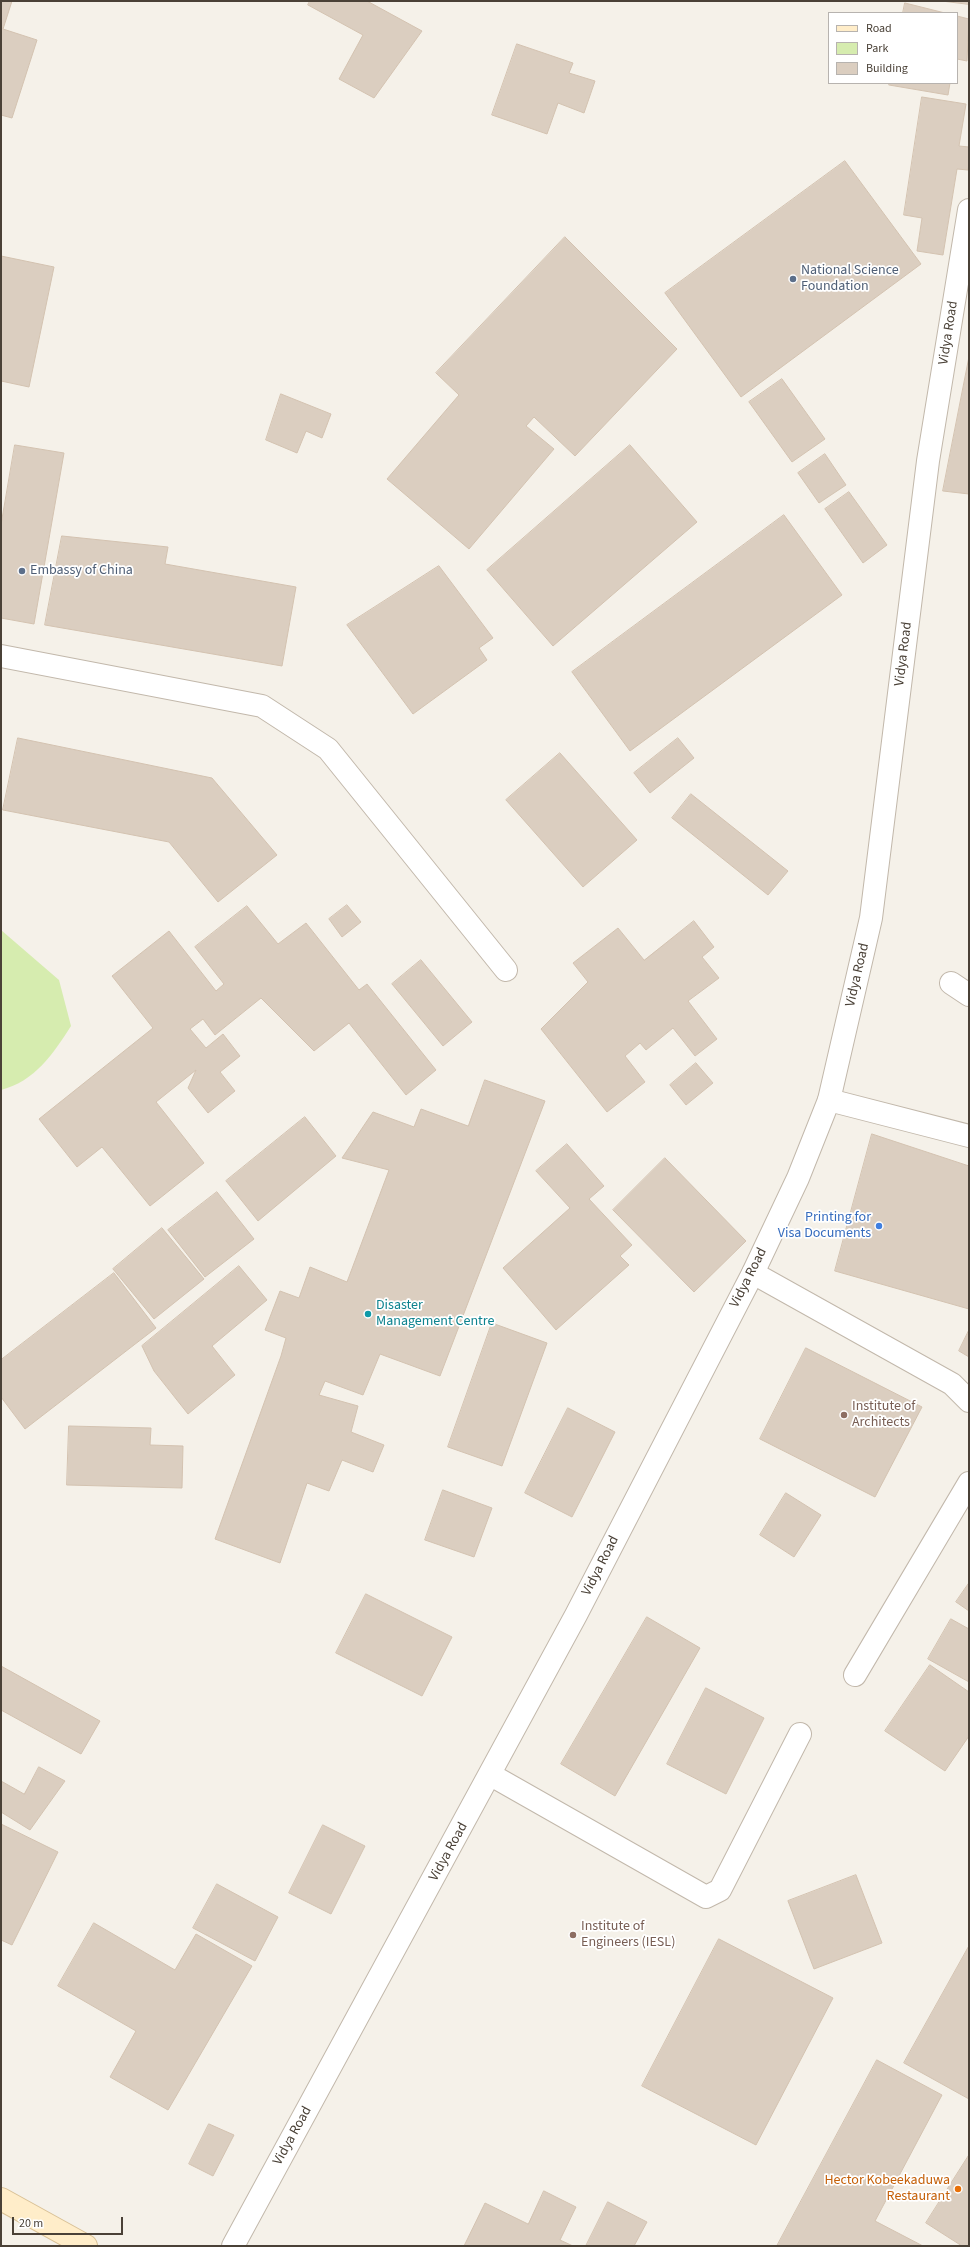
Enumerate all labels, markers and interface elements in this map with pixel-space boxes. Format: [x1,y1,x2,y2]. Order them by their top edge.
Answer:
legend [828,12,958,84]
text: Road [866,20,892,37]
text: Park [866,40,888,57]
text: Building [866,60,908,77]
place label: National Science Foundation [801,263,899,296]
marker: National Science Foundation [788,274,798,284]
street label: Vidya Road [936,300,962,366]
place label: Embassy of China [30,563,133,579]
marker: Embassy of China [17,566,27,576]
street label: Vidya Road [892,621,916,687]
street label: Vidya Road [843,942,873,1008]
place label: Printing for Visa Documents [778,1210,871,1242]
marker: Printing for Visa Documents [874,1221,884,1231]
street label: Vidya Road [727,1245,771,1311]
place label: Disaster Management Centre [376,1298,494,1330]
marker: Disaster Management Centre [363,1309,373,1319]
place label: Institute of Architects [852,1399,915,1432]
marker: Institute of Architects [839,1410,849,1420]
street label: Vidya Road [579,1533,623,1599]
street label: Vidya Road [426,1820,472,1884]
place label: Institute of Engineers (IESL) [581,1919,675,1952]
marker: Institute of Engineers (IESL) [568,1930,578,1940]
street label: Vidya Road [270,2104,316,2168]
place label: Hector Kobeekaduwa Restaurant [824,2173,950,2206]
marker: Hector Kobeekaduwa Restaurant [953,2184,963,2194]
scale bar [14,2209,125,2235]
text: 20 m [19,2215,43,2232]

